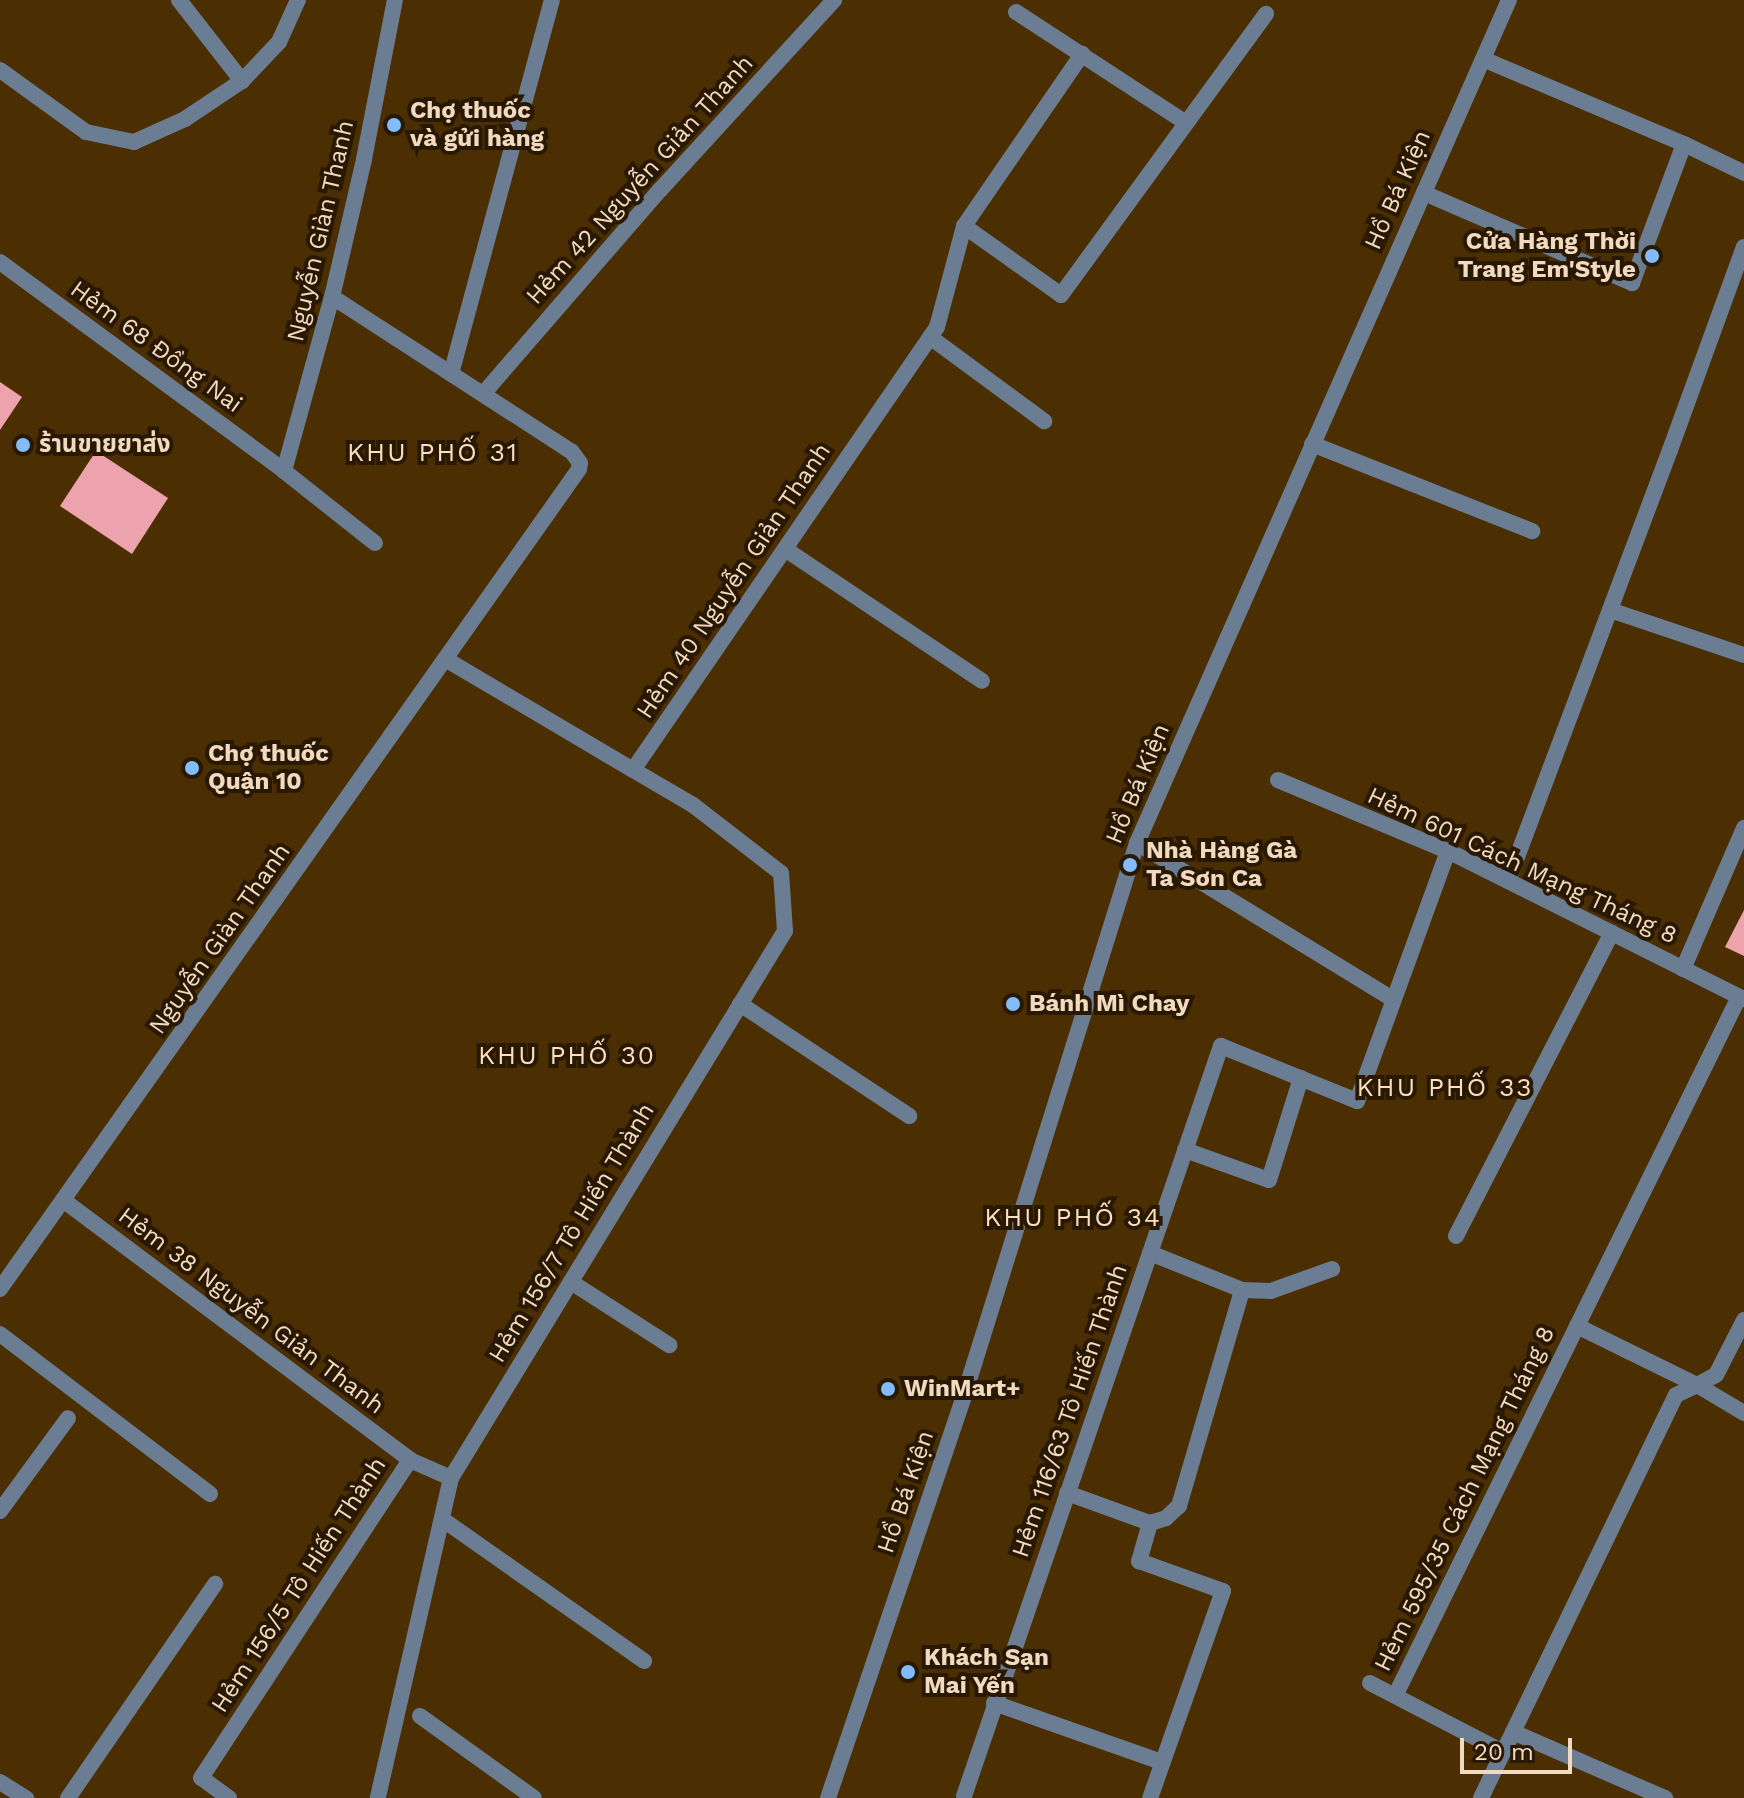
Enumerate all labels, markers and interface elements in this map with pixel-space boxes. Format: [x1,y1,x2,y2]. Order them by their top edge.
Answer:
street label: Hẻm 42 Nguyễn Giản Thanh [520,49,760,311]
place label: Chợ thuốc và gửi hàng [410,97,544,153]
marker: Chợ thuốc và gửi hàng [385,116,403,134]
street label: Nguyễn Giàn Thanh [281,117,361,345]
street label: Hồ Bá Kiện [1359,126,1437,254]
place label: Cửa Hàng Thời Trang Em'Style [1458,228,1636,284]
marker: Cửa Hàng Thời Trang Em'Style [1643,247,1661,265]
street label: Hẻm 68 Đồng Nai [65,275,247,419]
place label: ร้านขายยาส่ง [39,431,170,459]
marker: ร้านขายยาส่ง [14,436,32,454]
district label: KHU PHỐ 31 [347,437,519,469]
street label: Hẻm 40 Nguyễn Giản Thanh [631,437,837,725]
street label: Hồ Bá Kiện [1100,719,1176,849]
place label: Chợ thuốc Quận 10 [208,740,329,796]
marker: Chợ thuốc Quận 10 [183,759,201,777]
street label: Hẻm 601 Cách Mạng Tháng 8 [1362,781,1682,951]
place label: Nhà Hàng Gà Ta Sơn Ca [1146,837,1297,893]
street label: Nguyễn Giàn Thanh [143,838,297,1040]
marker: Nhà Hàng Gà Ta Sơn Ca [1121,856,1139,874]
place label: Bánh Mì Chay [1029,990,1189,1018]
marker: Bánh Mì Chay [1004,995,1022,1013]
district label: KHU PHỐ 30 [478,1040,656,1072]
district label: KHU PHỐ 33 [1357,1072,1533,1104]
street label: Hẻm 156/7 Tô Hiến Thành [482,1097,662,1369]
street label: Hẻm 38 Nguyễn Giản Thanh [112,1201,390,1421]
district label: KHU PHỐ 34 [984,1202,1162,1234]
street label: Hẻm 116/63 Tô Hiến Thành [1006,1260,1134,1562]
street label: Hẻm 595/35 Cách Mạng Tháng 8 [1369,1321,1561,1677]
place label: WinMart+ [904,1375,1020,1403]
marker: WinMart+ [879,1380,897,1398]
street label: Hồ Bá Kiện [872,1427,940,1557]
street label: Hẻm 156/5 Tô Hiến Thành [205,1451,393,1719]
place label: Khách Sạn Mai Yến [924,1644,1049,1700]
marker: Khách Sạn Mai Yến [899,1663,917,1681]
scale bar [1464,1722,1576,1772]
text: 20 m [1474,1738,1534,1766]

